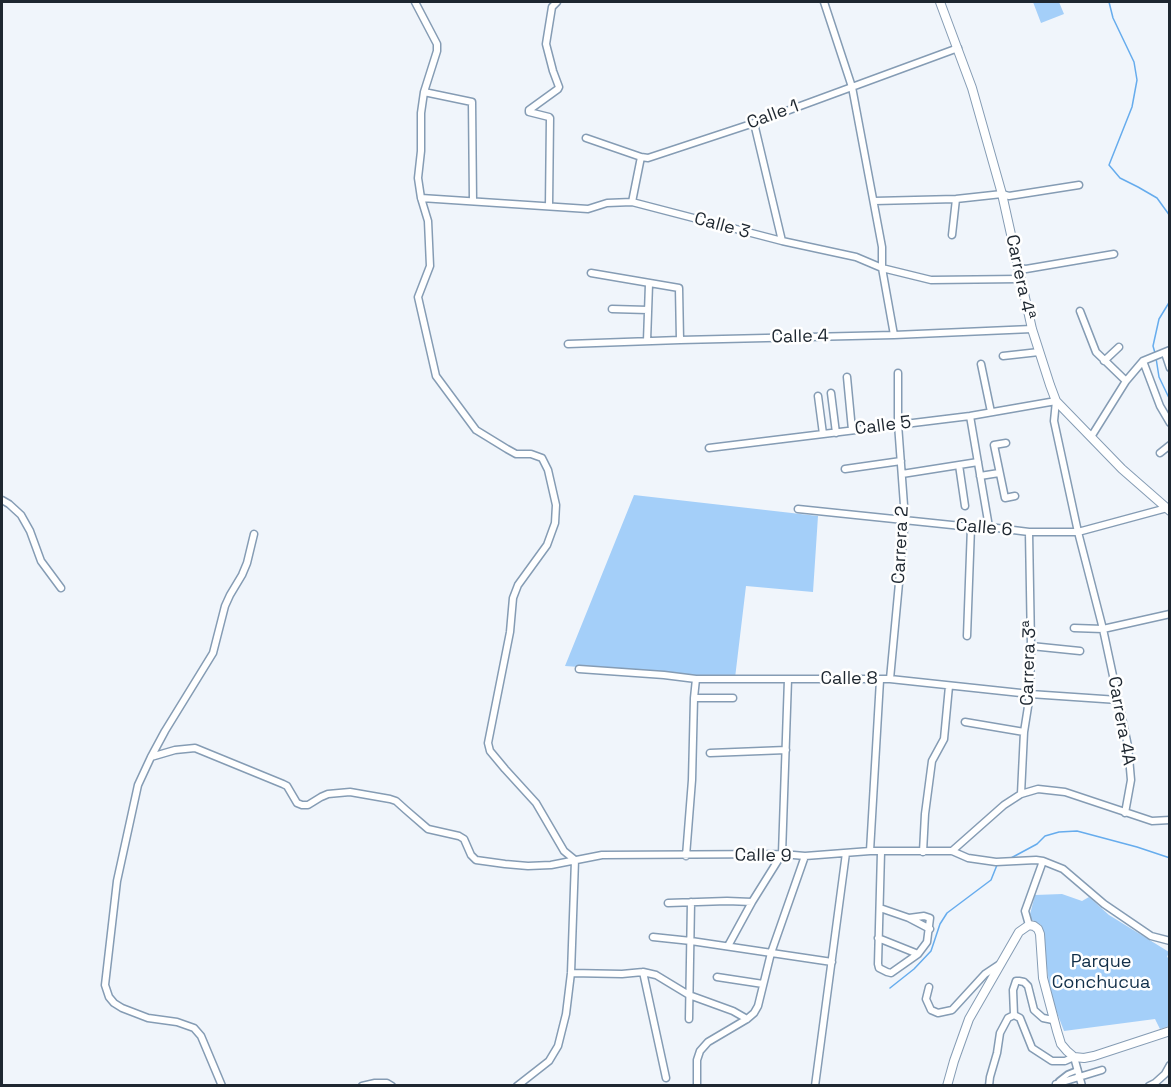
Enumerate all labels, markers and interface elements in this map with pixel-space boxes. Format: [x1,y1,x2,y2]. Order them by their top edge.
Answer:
street label: Calle 1 [744,96,802,134]
street label: Calle 3 [692,208,752,244]
street label: Carrera 4ª [1000,233,1040,321]
street label: Calle 4 [771,326,829,348]
street label: Calle 5 [854,412,912,440]
street label: Carrera 2 [888,505,914,585]
street label: Calle 6 [955,515,1013,541]
street label: Carrera 3ª [1017,620,1041,706]
street label: Calle 8 [820,668,878,690]
street label: Carrera 4A [1103,675,1139,767]
street label: Calle 9 [734,845,792,867]
park label: Parque Conchucua [1052,951,1150,994]

